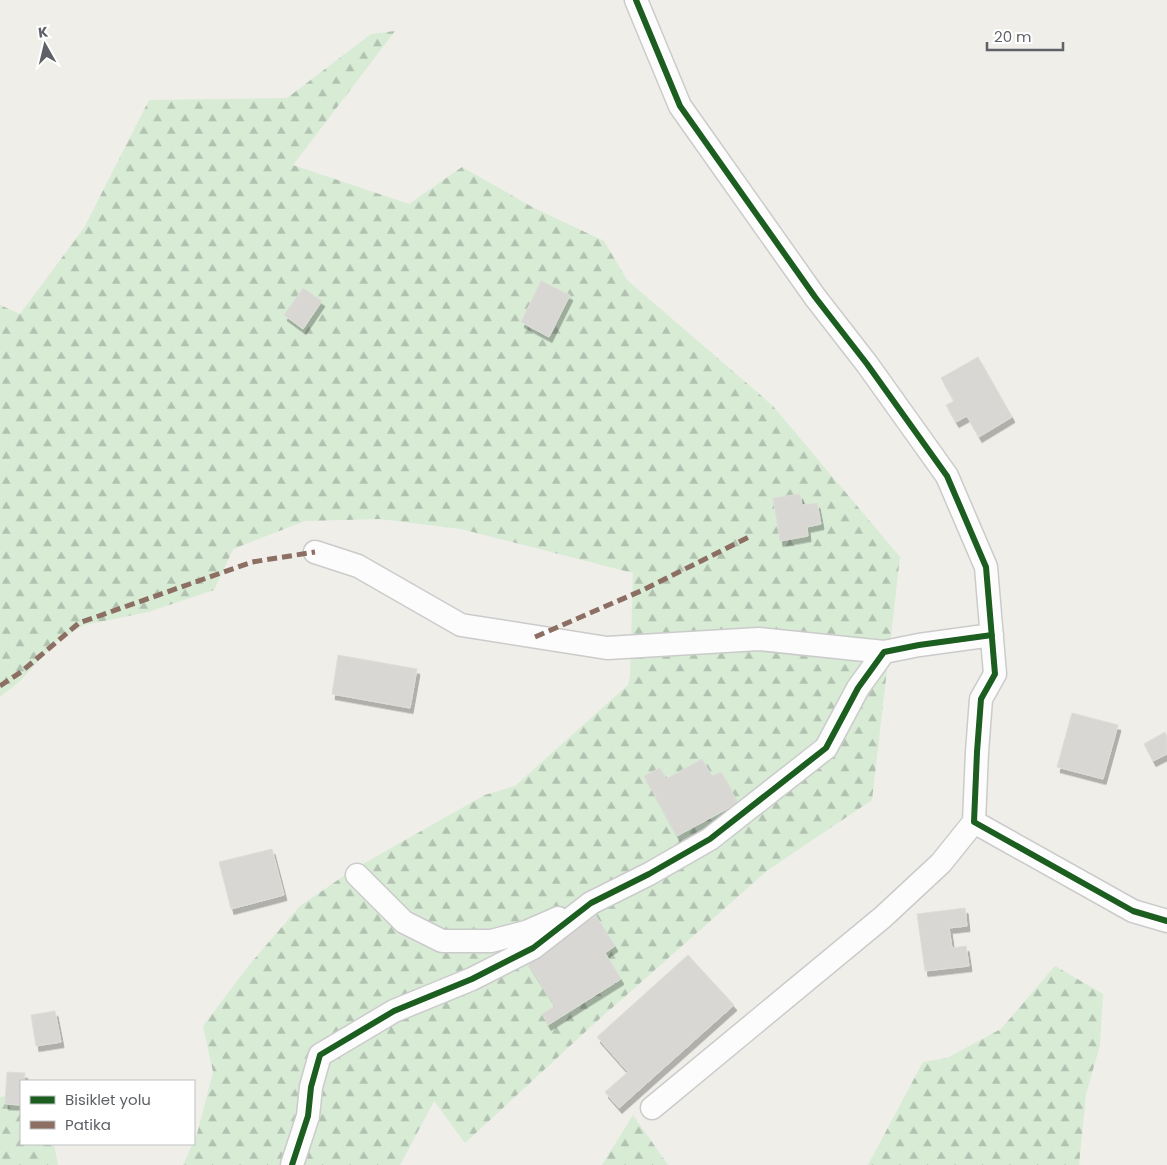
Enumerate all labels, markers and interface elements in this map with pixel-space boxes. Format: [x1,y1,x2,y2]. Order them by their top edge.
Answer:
north arrow [20,20,70,70]
scale bar [987,20,1063,52]
text: K [37,22,50,43]
text: 20 m [994,26,1032,47]
legend [20,1080,195,1145]
text: Bisiklet yolu [65,1089,151,1110]
text: Patika [65,1114,111,1135]

